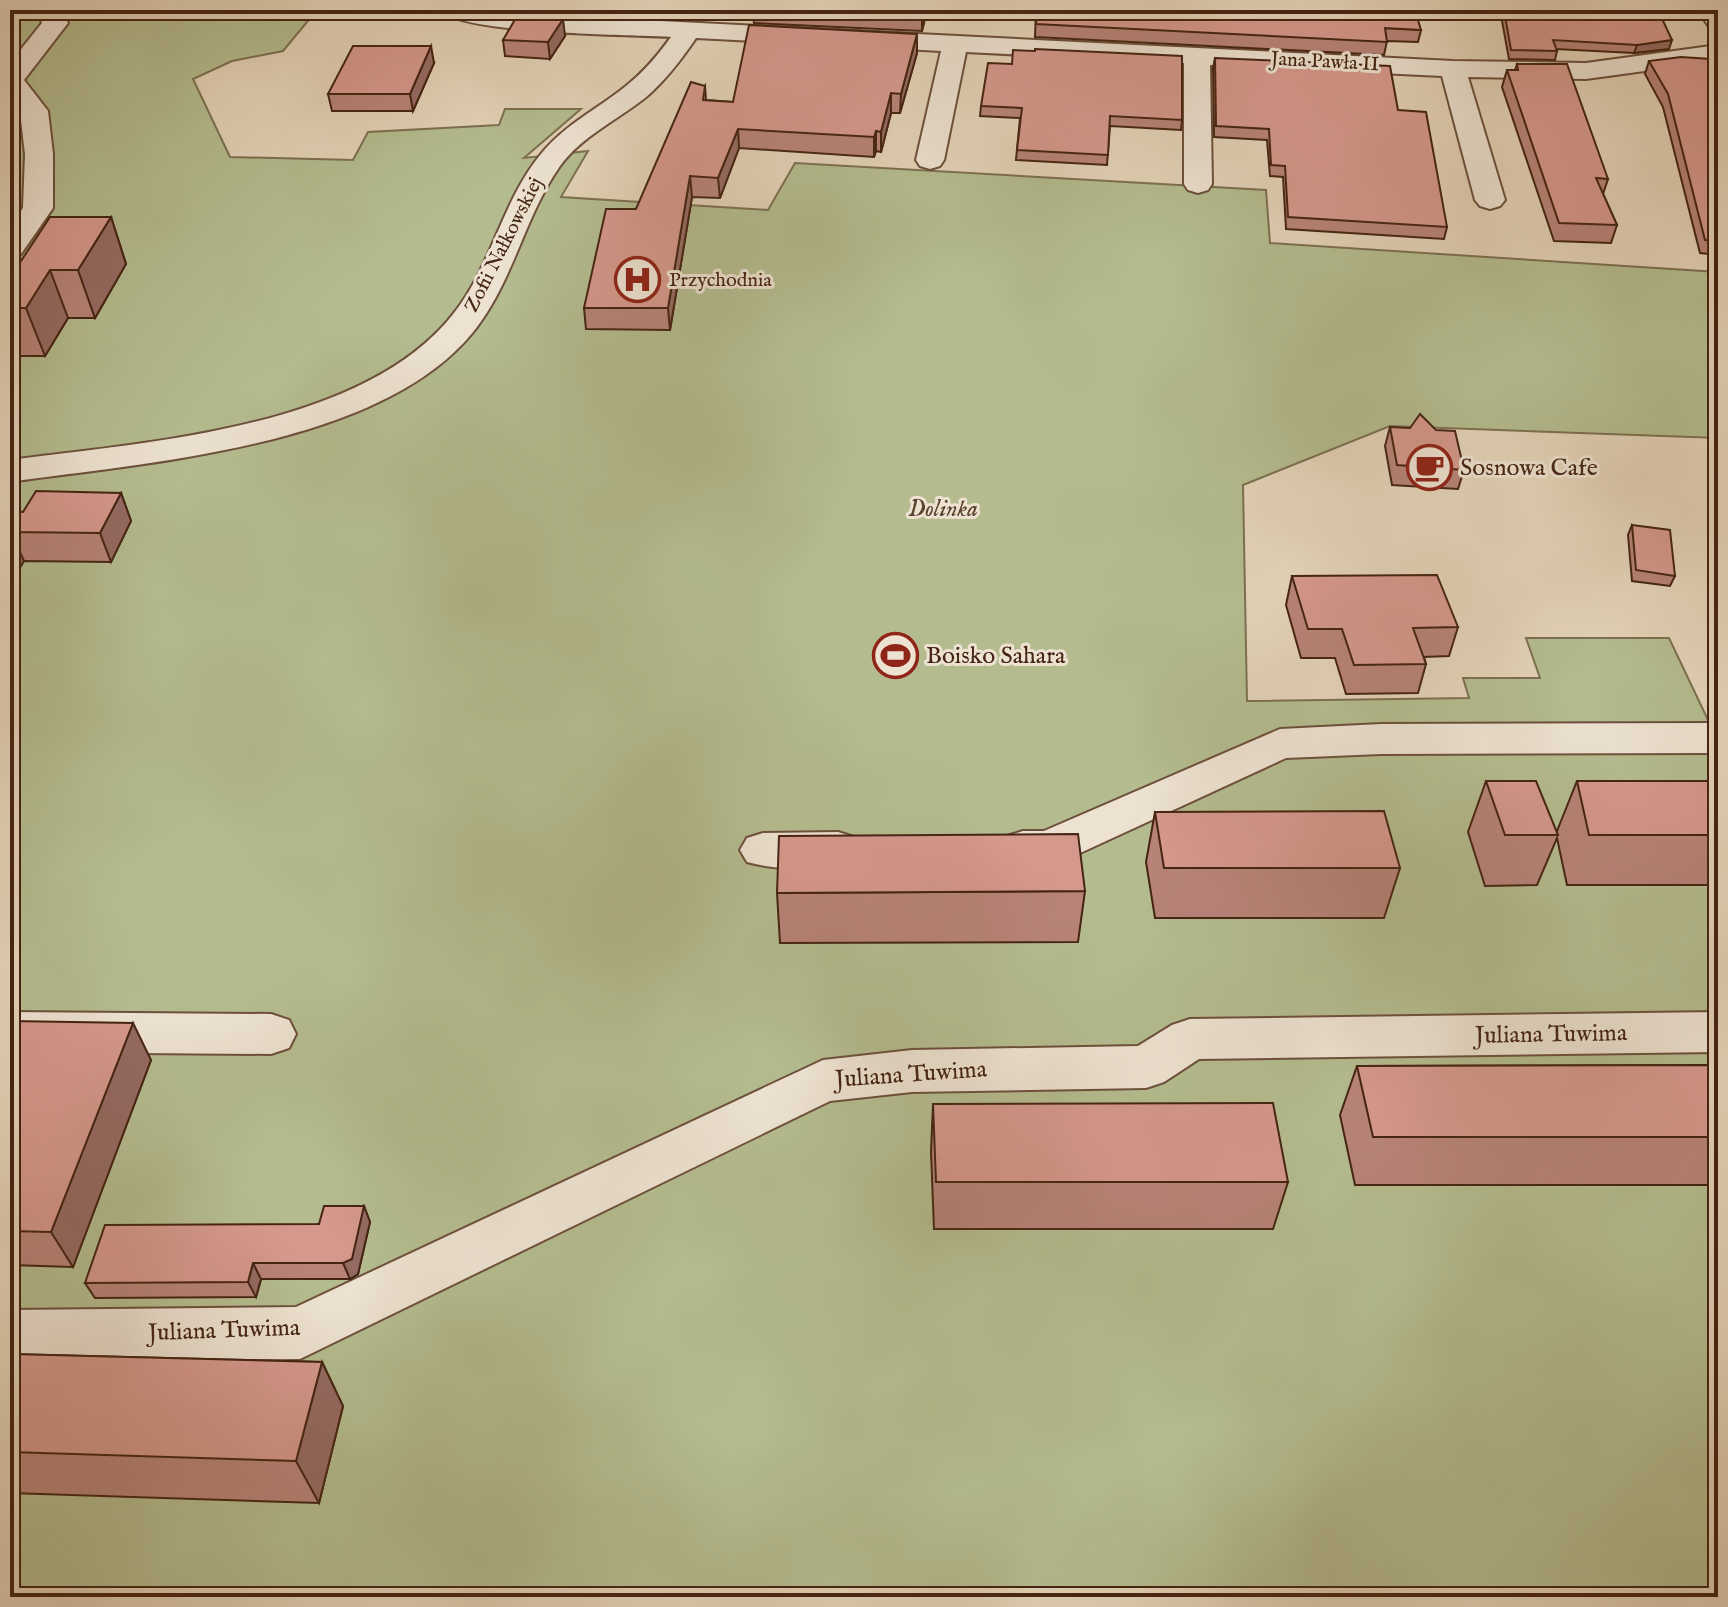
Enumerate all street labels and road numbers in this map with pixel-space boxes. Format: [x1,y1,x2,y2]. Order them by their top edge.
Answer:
street label: Jana Pawła II [1268,47,1380,77]
street label: Zofii Nałkowskiej [459,173,549,317]
street label: Juliana Tuwima [1472,1018,1628,1052]
street label: Juliana Tuwima [831,1054,989,1096]
street label: Juliana Tuwima [144,1313,301,1349]

